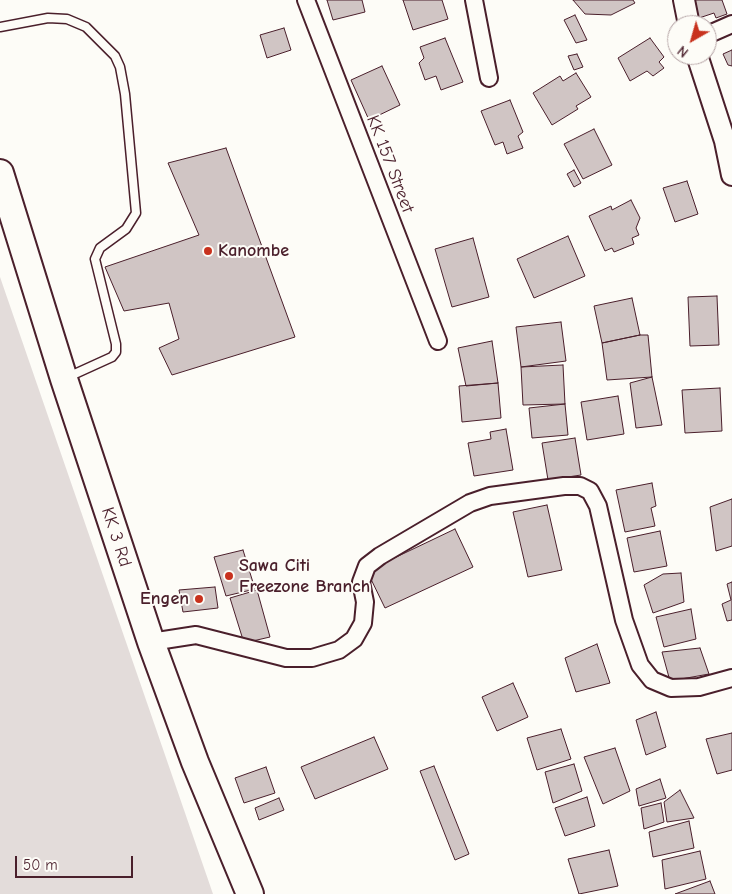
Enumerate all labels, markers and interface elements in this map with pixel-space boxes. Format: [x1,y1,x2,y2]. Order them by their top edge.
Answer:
north arrow [667,15,717,65]
text: N [674,42,692,61]
street label: KK 157 Street [362,112,418,216]
place label: Kanombe [218,240,289,262]
marker: Kanombe [202,245,214,257]
street label: KK 3 Rd [96,504,136,570]
place label: Sawa Citi Freezone Branch [239,555,370,598]
marker: Sawa Citi Freezone Branch [223,570,235,582]
place label: Engen [140,588,189,610]
marker: Engen [193,593,205,605]
scale bar [18,846,135,878]
text: 50 m [23,856,58,874]

